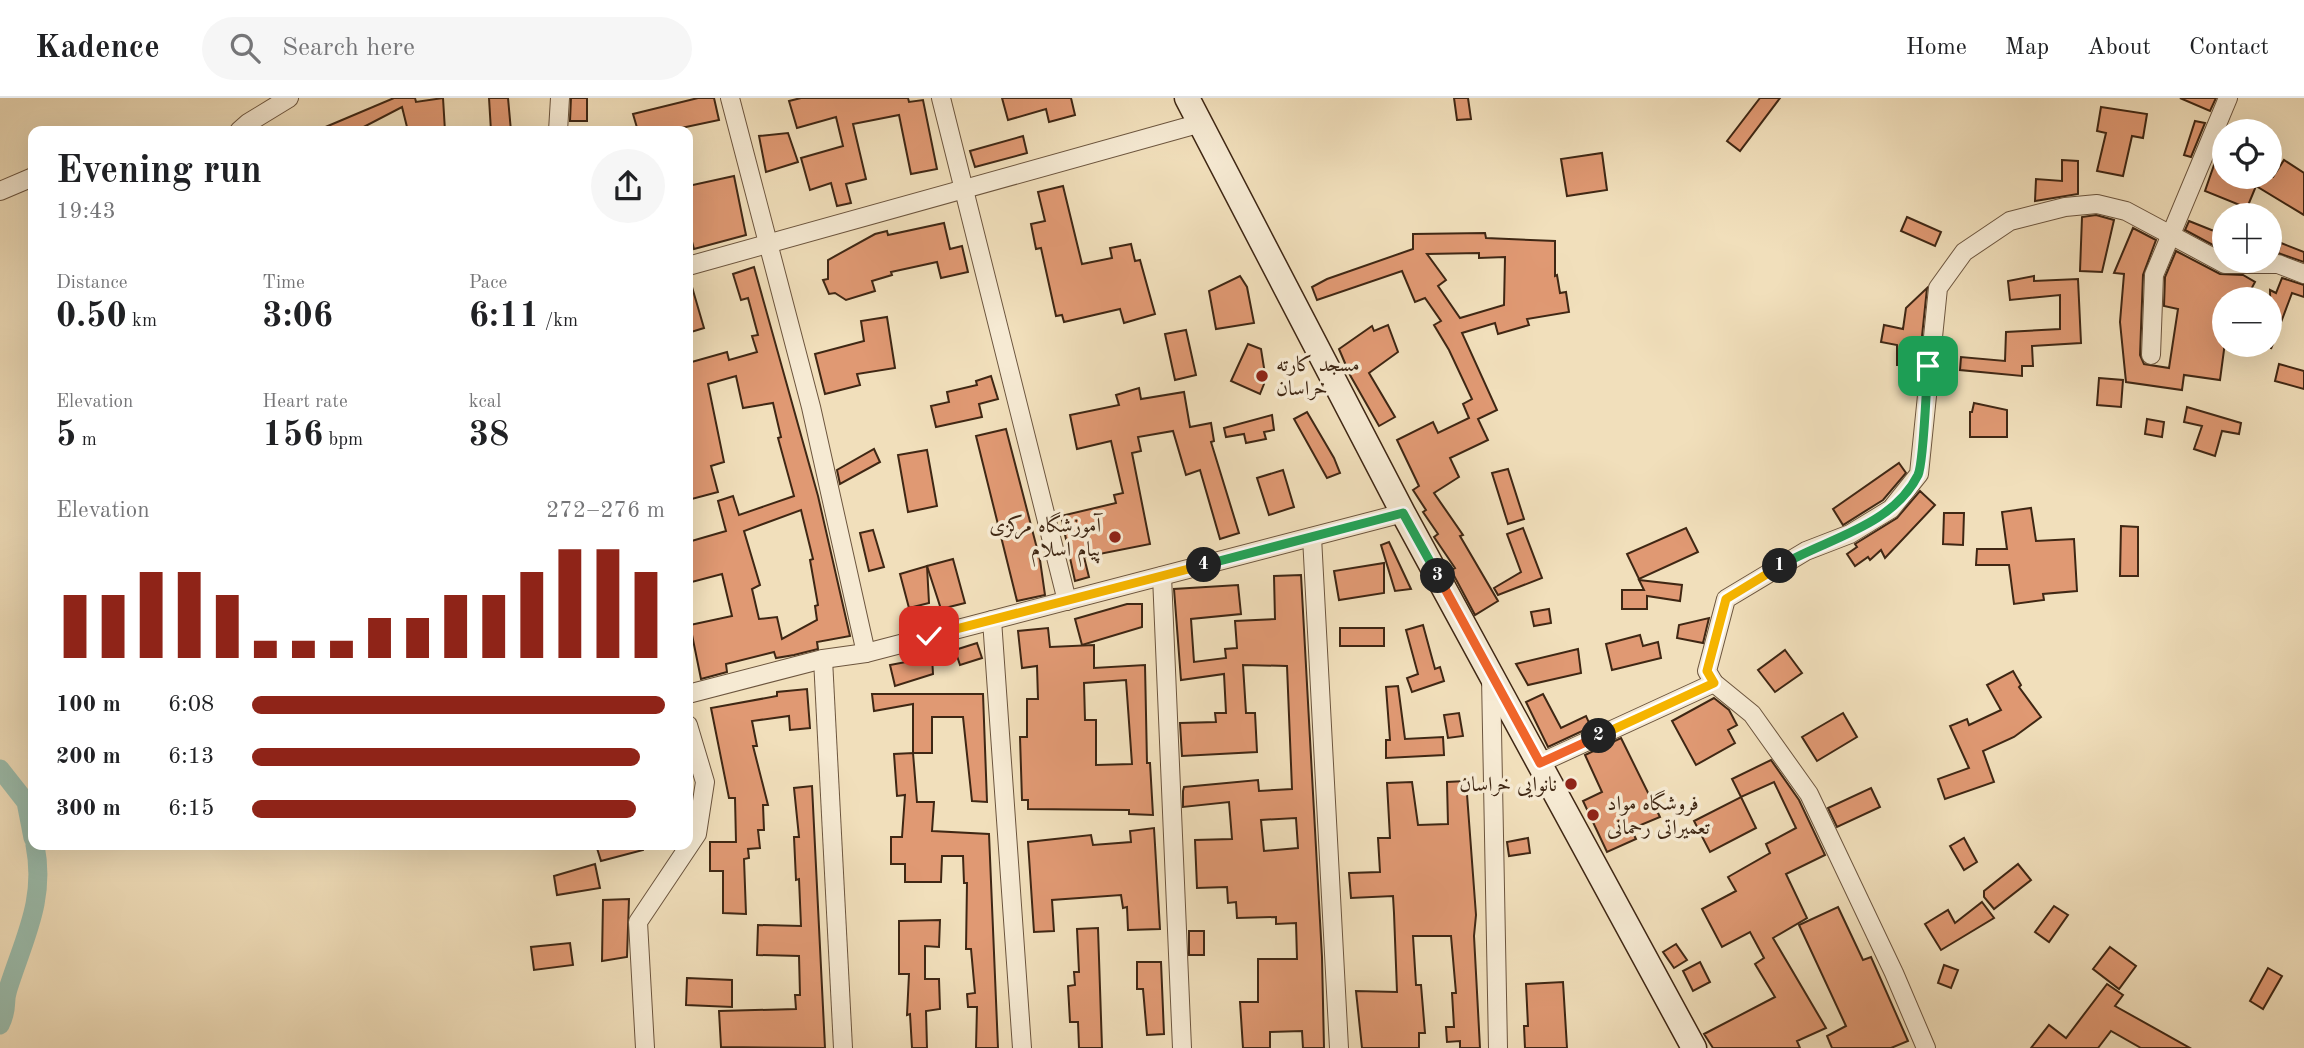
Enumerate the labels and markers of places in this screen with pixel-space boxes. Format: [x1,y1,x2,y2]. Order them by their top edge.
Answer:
pin [1898,336,1958,396]
place label: مسجد کارته خراسان [1276,354,1360,401]
marker: مسجد کارته خراسان [1254,368,1270,384]
place label: آموزشگاه مرکزی پیام اسلام [989,512,1103,567]
marker: آموزشگاه مرکزی پیام اسلام [1107,529,1123,545]
pin: 4 [1186,547,1222,582]
pin: 1 [1762,548,1798,584]
pin: 3 [1420,559,1456,594]
pin [899,606,959,666]
pin: 2 [1582,718,1616,754]
place label: نانوایی خراسان [1459,775,1557,798]
marker: نانوایی خراسان [1563,776,1579,792]
place label: فروشگاه مواد تعمیراتی رحمانی [1607,790,1711,839]
marker: فروشگاه مواد تعمیراتی رحمانی [1585,807,1601,823]

